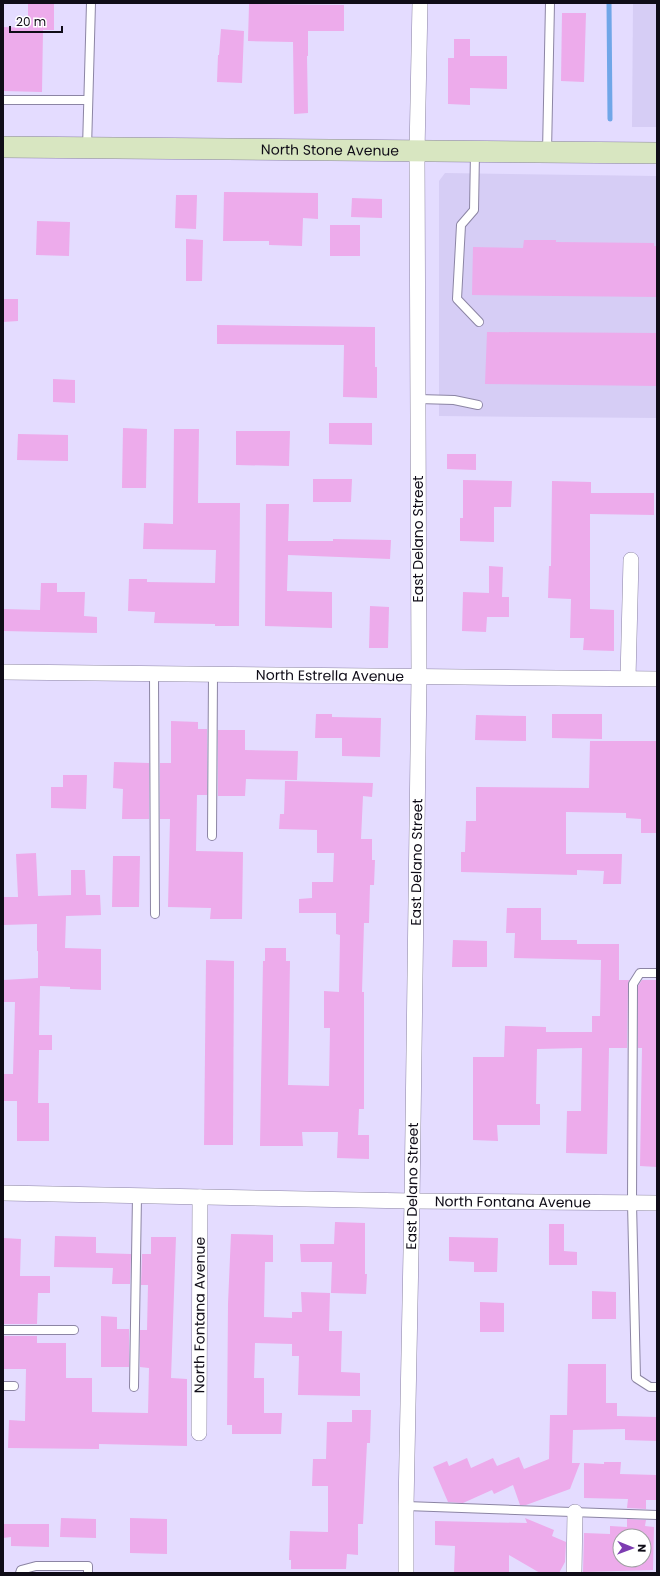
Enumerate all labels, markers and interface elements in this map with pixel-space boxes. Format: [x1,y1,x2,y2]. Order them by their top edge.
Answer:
scale bar [10,8,62,34]
text: 20 m [16,13,46,30]
street label: North Stone Avenue [261,139,399,161]
street label: East Delano Street [408,476,428,602]
street label: North Estrella Avenue [256,665,404,686]
street label: East Delano Street [406,798,427,926]
street label: East Delano Street [401,1122,423,1250]
street label: North Fontana Avenue [435,1191,591,1212]
street label: North Fontana Avenue [189,1237,210,1393]
north arrow [612,1528,652,1568]
text: N [634,1544,650,1552]

